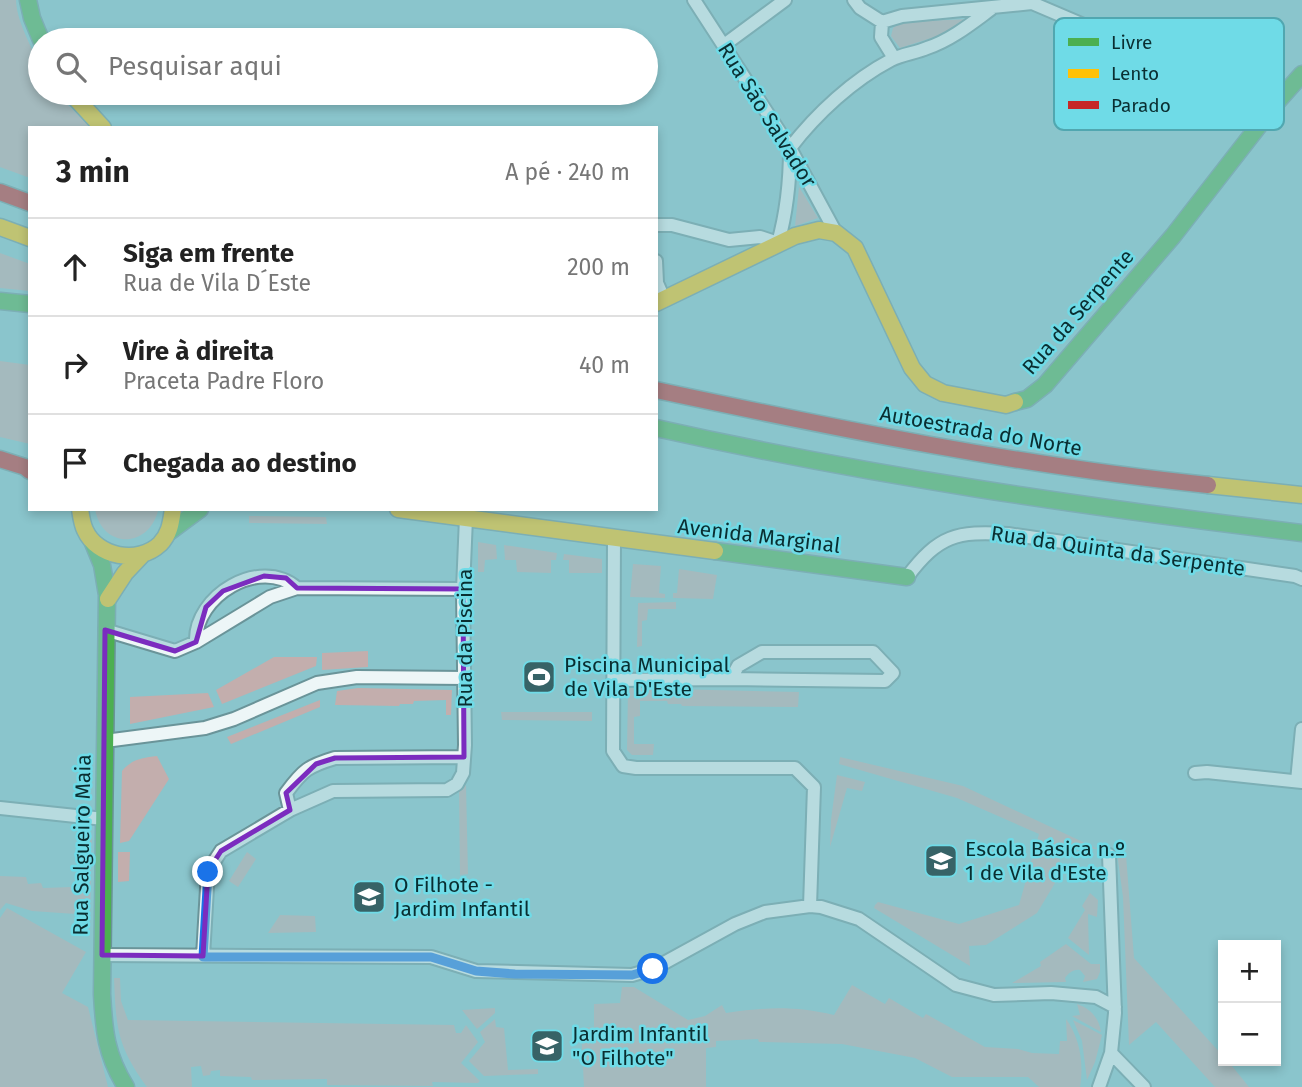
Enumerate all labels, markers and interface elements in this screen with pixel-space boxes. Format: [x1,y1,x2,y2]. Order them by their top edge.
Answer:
legend [1054,18,1284,130]
search box [28,28,658,105]
text: Livre [1111,31,1152,54]
street label: Rua São Salvador [712,38,822,192]
icon: search [52,48,90,86]
text: Pesquisar aqui [108,51,282,82]
text: Lento [1111,62,1159,85]
text: Parado [1111,94,1171,117]
text: 3 min [56,154,130,190]
text: A pé · 240 m [505,158,630,186]
text: Siga em frente [123,238,294,269]
street label: Rua da Serpente [1017,244,1139,380]
icon: ahead [56,248,94,286]
text: 200 m [567,253,630,281]
text: Rua de Vila D´Este [123,269,311,297]
text: Vire à direita [123,336,274,367]
icon: right [56,346,94,384]
text: 40 m [579,351,630,379]
text: Praceta Padre Floro [123,367,324,395]
street label: Autoestrada do Norte [878,400,1084,462]
icon: arrive [56,444,94,482]
text: Chegada ao destino [123,448,357,479]
street label: Avenida Marginal [676,513,842,559]
street label: Rua da Quinta da Serpente [989,520,1247,582]
street label: Rua da Piscina [452,568,478,708]
place label: Piscina Municipal de Vila D'Este [564,652,730,702]
sports icon: Piscina Municipal de Vila D'Este [520,658,558,696]
street label: Rua Salgueiro Maia [67,754,97,936]
place label: Escola Básica n.º 1 de Vila d'Este [965,836,1125,886]
school or university icon: Escola Básica n.º 1 de Vila d'Este [922,842,960,880]
route end [192,856,223,887]
place label: O Filhote - Jardim Infantil [394,872,530,922]
school or university icon: O Filhote - Jardim Infantil [350,878,388,916]
map controls [1218,940,1281,1066]
button: + [1218,940,1281,1003]
route start [637,953,668,984]
button: − [1218,1003,1281,1066]
place label: Jardim Infantil "O Filhote" [572,1021,708,1071]
school or university icon: Jardim Infantil "O Filhote" [528,1027,566,1065]

